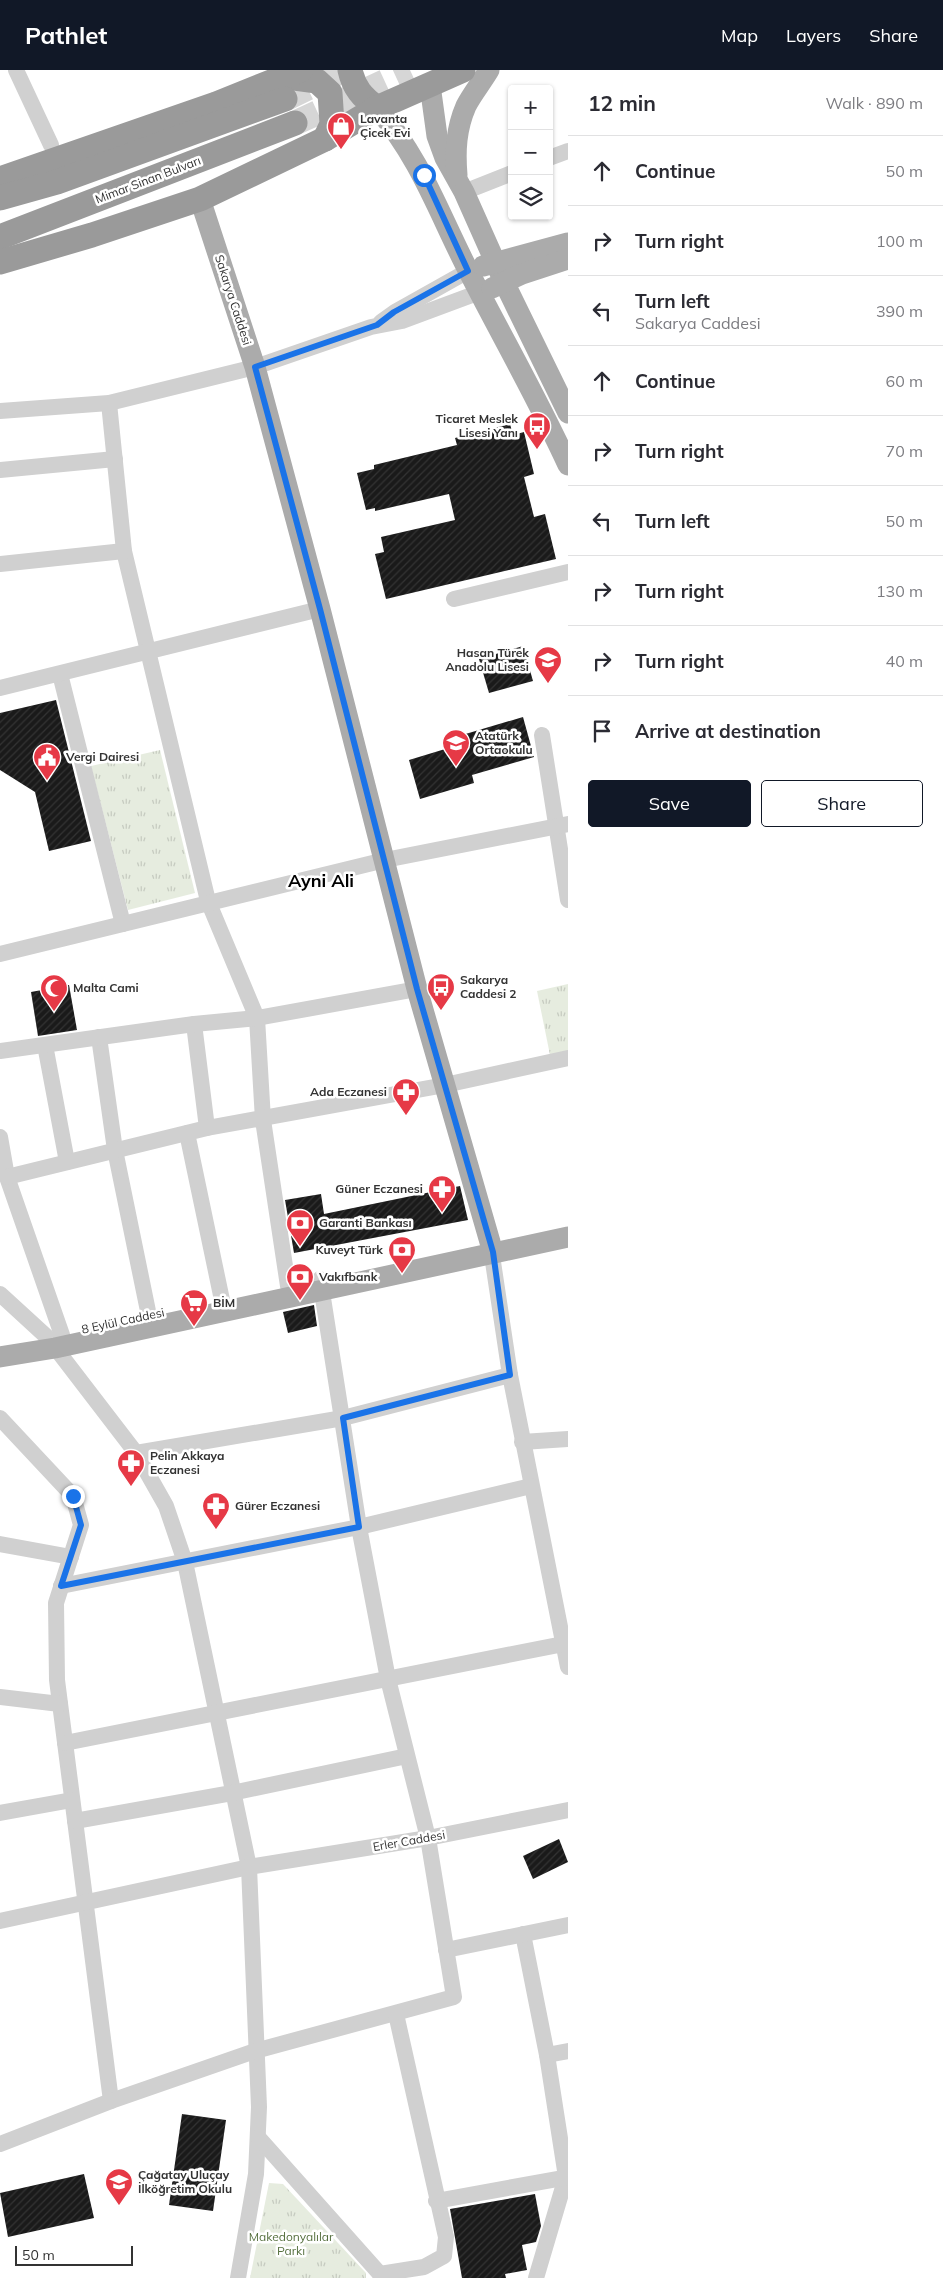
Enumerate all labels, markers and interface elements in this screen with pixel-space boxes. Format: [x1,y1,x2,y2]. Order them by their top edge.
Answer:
text: Pathlet [25,20,107,50]
text: Map [721,24,758,47]
text: Layers [786,24,841,47]
text: Share [869,24,918,47]
map controls [508,85,553,220]
button: + [508,85,553,130]
text: 12 min [588,90,656,116]
text: Walk · 890 m [825,93,923,113]
shop icon: Lavanta Çicek Evi [326,111,356,150]
place label: Lavanta Çicek Evi [360,111,410,140]
button: − [508,130,553,175]
street label: Mimar Sinan Bulvarı [93,153,203,207]
icon: ahead [588,157,616,185]
text: Continue [635,159,715,183]
text: 50 m [886,161,923,181]
route start [413,164,436,187]
button: layers [508,175,553,220]
icon: right [588,227,616,255]
text: Turn right [635,229,724,253]
text: 100 m [876,231,923,251]
street label: Sakarya Caddesi [212,253,255,347]
text: Turn left [635,289,710,313]
icon: left [588,297,616,325]
text: 390 m [876,301,923,321]
text: Sakarya Caddesi [635,313,761,333]
icon: ahead [588,367,616,395]
text: Continue [635,369,715,393]
text: 60 m [886,371,923,391]
place label: Ticaret Meslek Lisesi Yanı [436,411,518,440]
bus stop icon: Ticaret Meslek Lisesi Yanı [522,411,552,450]
icon: right [588,437,616,465]
text: Turn right [635,439,724,463]
text: 70 m [886,441,923,461]
icon: left [588,507,616,535]
text: Turn left [635,509,710,533]
text: 50 m [886,511,923,531]
icon: right [588,577,616,605]
text: Turn right [635,579,724,603]
text: 130 m [876,581,923,601]
place label: Hasan Türek Anadolu Lisesi [446,645,529,674]
school or university icon: Hasan Türek Anadolu Lisesi [533,645,563,684]
icon: right [588,647,616,675]
text: Turn right [635,649,724,673]
text: 40 m [886,651,923,671]
icon: arrive [588,717,616,745]
text: Arrive at destination [635,719,821,743]
school or university icon: Atatürk Ortaokulu [441,728,471,767]
place label: Atatürk Ortaokulu [475,728,533,757]
public building icon: Vergi Dairesi [32,742,62,781]
place label: Vergi Dairesi [65,749,139,764]
button: Save [588,780,751,827]
button: Share [761,780,923,827]
district label: Ayni Ali [288,869,354,892]
bus stop icon: Sakarya Caddesi 2 [426,972,456,1011]
place label: Sakarya Caddesi 2 [460,972,517,1001]
mosque icon: Malta Cami [39,973,69,1012]
place label: Malta Cami [73,980,139,995]
pharmacy icon: Ada Eczanesi [391,1077,421,1116]
place label: Ada Eczanesi [310,1084,387,1099]
pharmacy icon: Güner Eczanesi [427,1174,457,1213]
place label: Güner Eczanesi [335,1181,423,1196]
bank icon: Garanti Bankası [285,1208,315,1247]
place label: Garanti Bankası [319,1215,412,1230]
bank icon: Kuveyt Türk [387,1235,417,1274]
place label: Kuveyt Türk [316,1242,383,1257]
bank icon: Vakıfbank [285,1262,315,1301]
place label: Vakıfbank [318,1269,378,1284]
supermarket icon: BİM [179,1288,209,1327]
place label: BİM [213,1295,235,1310]
street label: 8 Eylül Caddesi [80,1304,166,1337]
pharmacy icon: Pelin Akkaya Eczanesi [116,1448,146,1487]
place label: Pelin Akkaya Eczanesi [150,1448,224,1477]
route end [62,1485,85,1508]
pharmacy icon: Gürer Eczanesi [201,1491,231,1530]
place label: Gürer Eczanesi [235,1498,320,1513]
street label: Erler Caddesi [372,1827,446,1854]
school or university icon: Çağatay Uluçay İlköğretim Okulu [104,2167,134,2206]
place label: Çağatay Uluçay İlköğretim Okulu [138,2167,232,2196]
park label: Makedonyalılar Parkı [249,2229,334,2258]
scale bar [15,2243,132,2266]
text: 50 m [22,2246,55,2264]

